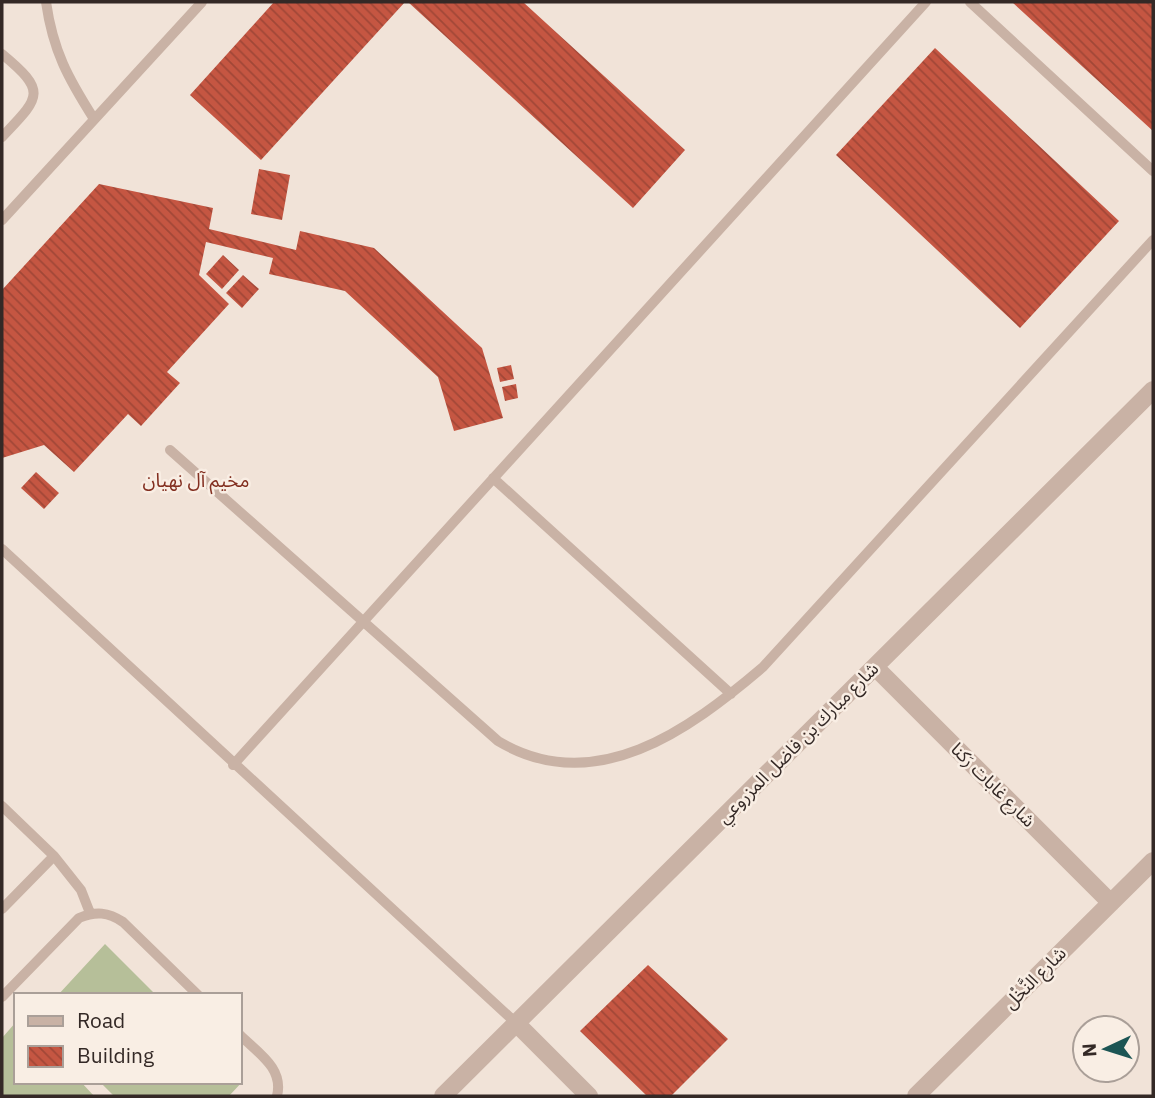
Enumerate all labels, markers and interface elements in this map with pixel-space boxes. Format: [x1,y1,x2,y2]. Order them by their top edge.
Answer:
district label: مخيم آل نهيان [143,468,249,495]
street label: شارع مبارك بن فاضل المزروعي [712,657,885,830]
street label: شارع غابات رَكنا [944,737,1041,834]
street label: شارع النَّخْل [998,941,1073,1016]
legend [14,993,242,1084]
text: Road [77,1006,125,1034]
north arrow [1071,1014,1141,1084]
text: Building [77,1041,154,1069]
text: N [1077,1042,1101,1058]

